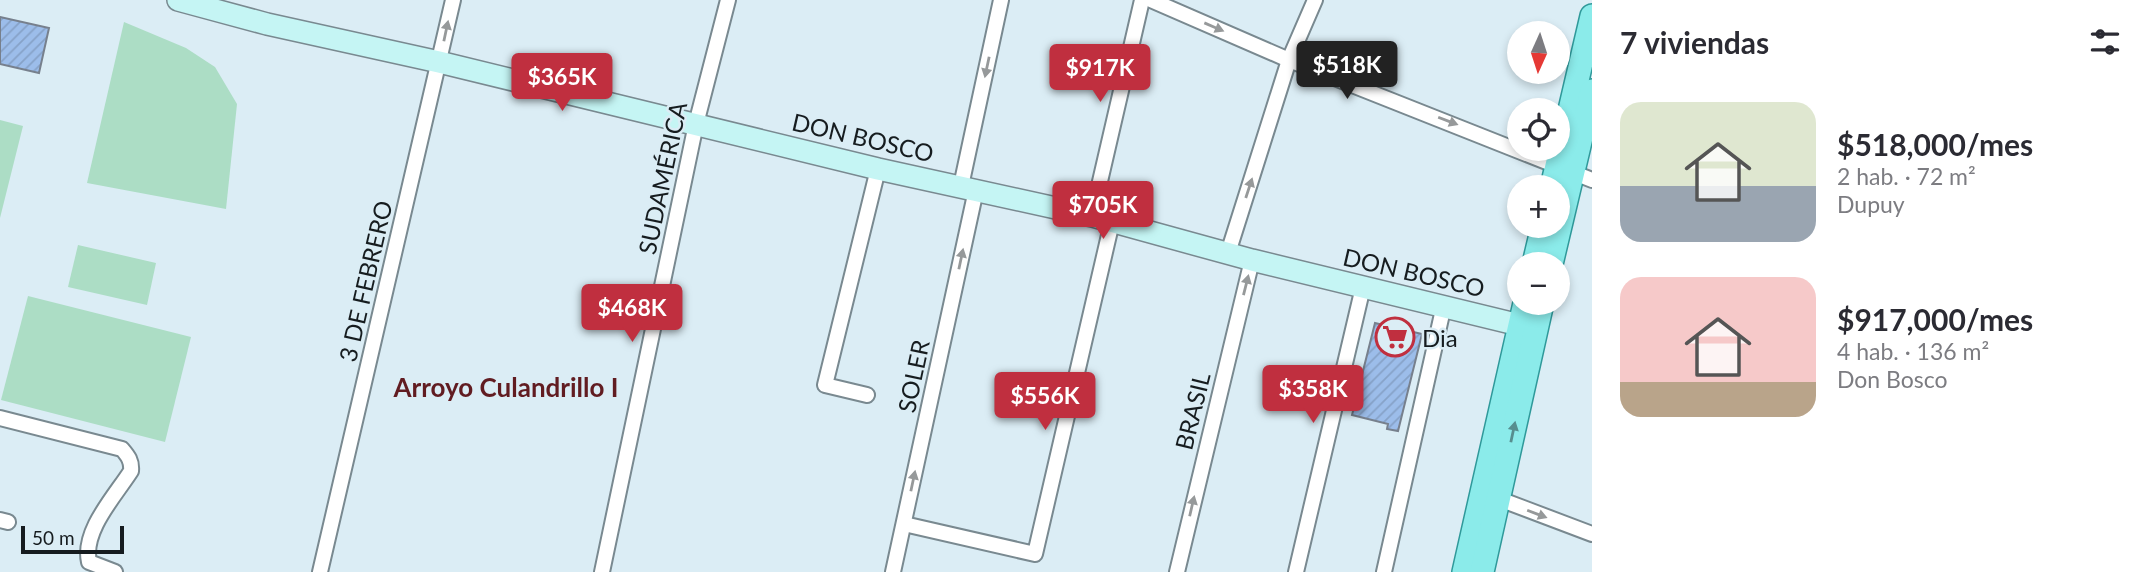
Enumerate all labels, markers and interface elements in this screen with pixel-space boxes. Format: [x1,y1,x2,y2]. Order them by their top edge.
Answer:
one-way arrow [440,20,451,42]
one-way arrow [1204,21,1224,33]
north arrow [1507,21,1570,84]
map controls [1507,21,1570,315]
icon: filters [2086,23,2124,61]
text: 7 viviendas [1620,24,1769,60]
pin: $518K [1298,42,1396,101]
pin: $917K [1051,44,1149,104]
text: $518K [1312,50,1382,78]
text: $917K [1065,53,1135,81]
pin: $365K [513,54,611,113]
one-way arrow [981,56,992,78]
text: $365K [527,62,597,90]
button: locate [1507,98,1570,161]
street label: SUDAMÉRICA [632,99,692,257]
street label: DON BOSCO [789,107,937,167]
one-way arrow [1437,116,1458,127]
text: $518,000/mes [1837,126,2033,162]
icon: home [1676,130,1760,214]
text: 2 hab. · 72 m² [1837,162,1976,190]
button: + [1507,175,1570,238]
one-way arrow [1244,178,1254,199]
pin: $705K [1054,182,1152,241]
text: $705K [1068,190,1138,218]
text: Dupuy [1837,190,1905,218]
street label: 3 DE FEBRERO [332,198,398,364]
street label: DON BOSCO [1340,242,1488,302]
one-way arrow [956,248,967,270]
button: − [1507,252,1570,315]
one-way arrow [1241,273,1252,295]
pin: $468K [583,284,681,344]
text: $468K [597,293,667,321]
text: $917,000/mes [1837,301,2033,337]
icon: home [1676,305,1760,389]
supermarket icon: Dia [1374,316,1416,358]
place label: Dia [1422,323,1458,352]
street label: SOLER [891,337,935,415]
text: 4 hab. · 136 m² [1837,337,1989,365]
text: Don Bosco [1837,365,1948,393]
pin: $358K [1264,366,1362,425]
street label: BRASIL [1168,369,1216,453]
district label: Arroyo Culandrillo I [392,371,619,403]
pin: $556K [996,372,1094,432]
text: $358K [1278,374,1348,402]
text: $556K [1010,381,1080,409]
one-way arrow [1508,421,1519,443]
one-way arrow [908,470,919,492]
one-way arrow [1187,495,1198,517]
one-way arrow [1527,508,1548,519]
scale bar [21,523,124,555]
text: 50 m [32,526,75,549]

